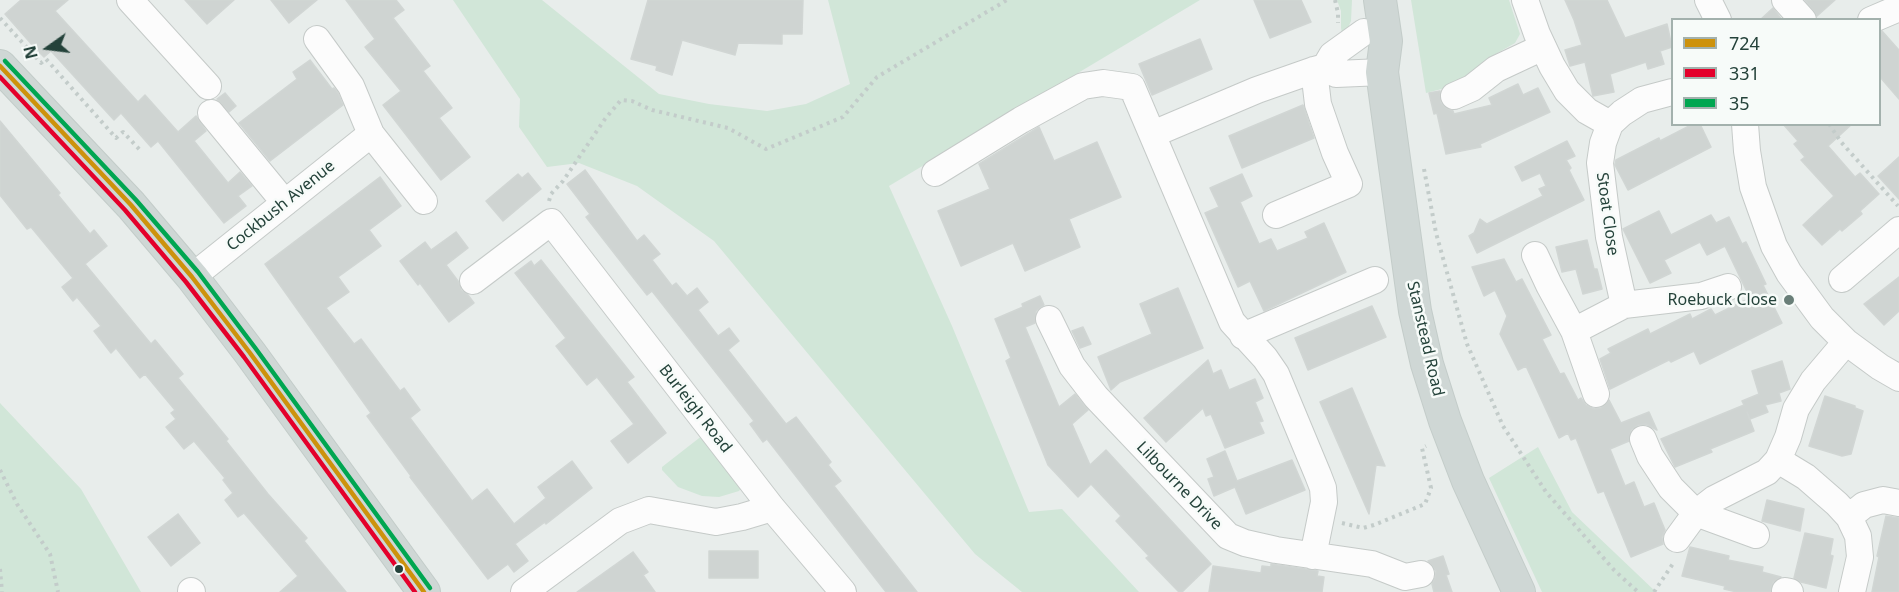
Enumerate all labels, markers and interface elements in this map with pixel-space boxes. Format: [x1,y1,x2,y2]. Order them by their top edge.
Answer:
north arrow [18,18,78,78]
legend [1671,18,1881,126]
text: 724 [1729,31,1760,55]
text: N [18,43,43,61]
text: 331 [1729,61,1760,85]
text: 35 [1729,91,1750,115]
street label: Cockbush Avenue [223,156,339,256]
street label: Stoat Close [1592,171,1622,257]
street label: Stanstead Road [1402,280,1448,398]
place label: Roebuck Close [1668,290,1777,310]
marker: Roebuck Close [1782,293,1796,307]
street label: Burleigh Road [655,361,735,457]
street label: Lilbourne Drive [1132,438,1226,534]
unlabelled marker [393,563,405,575]

